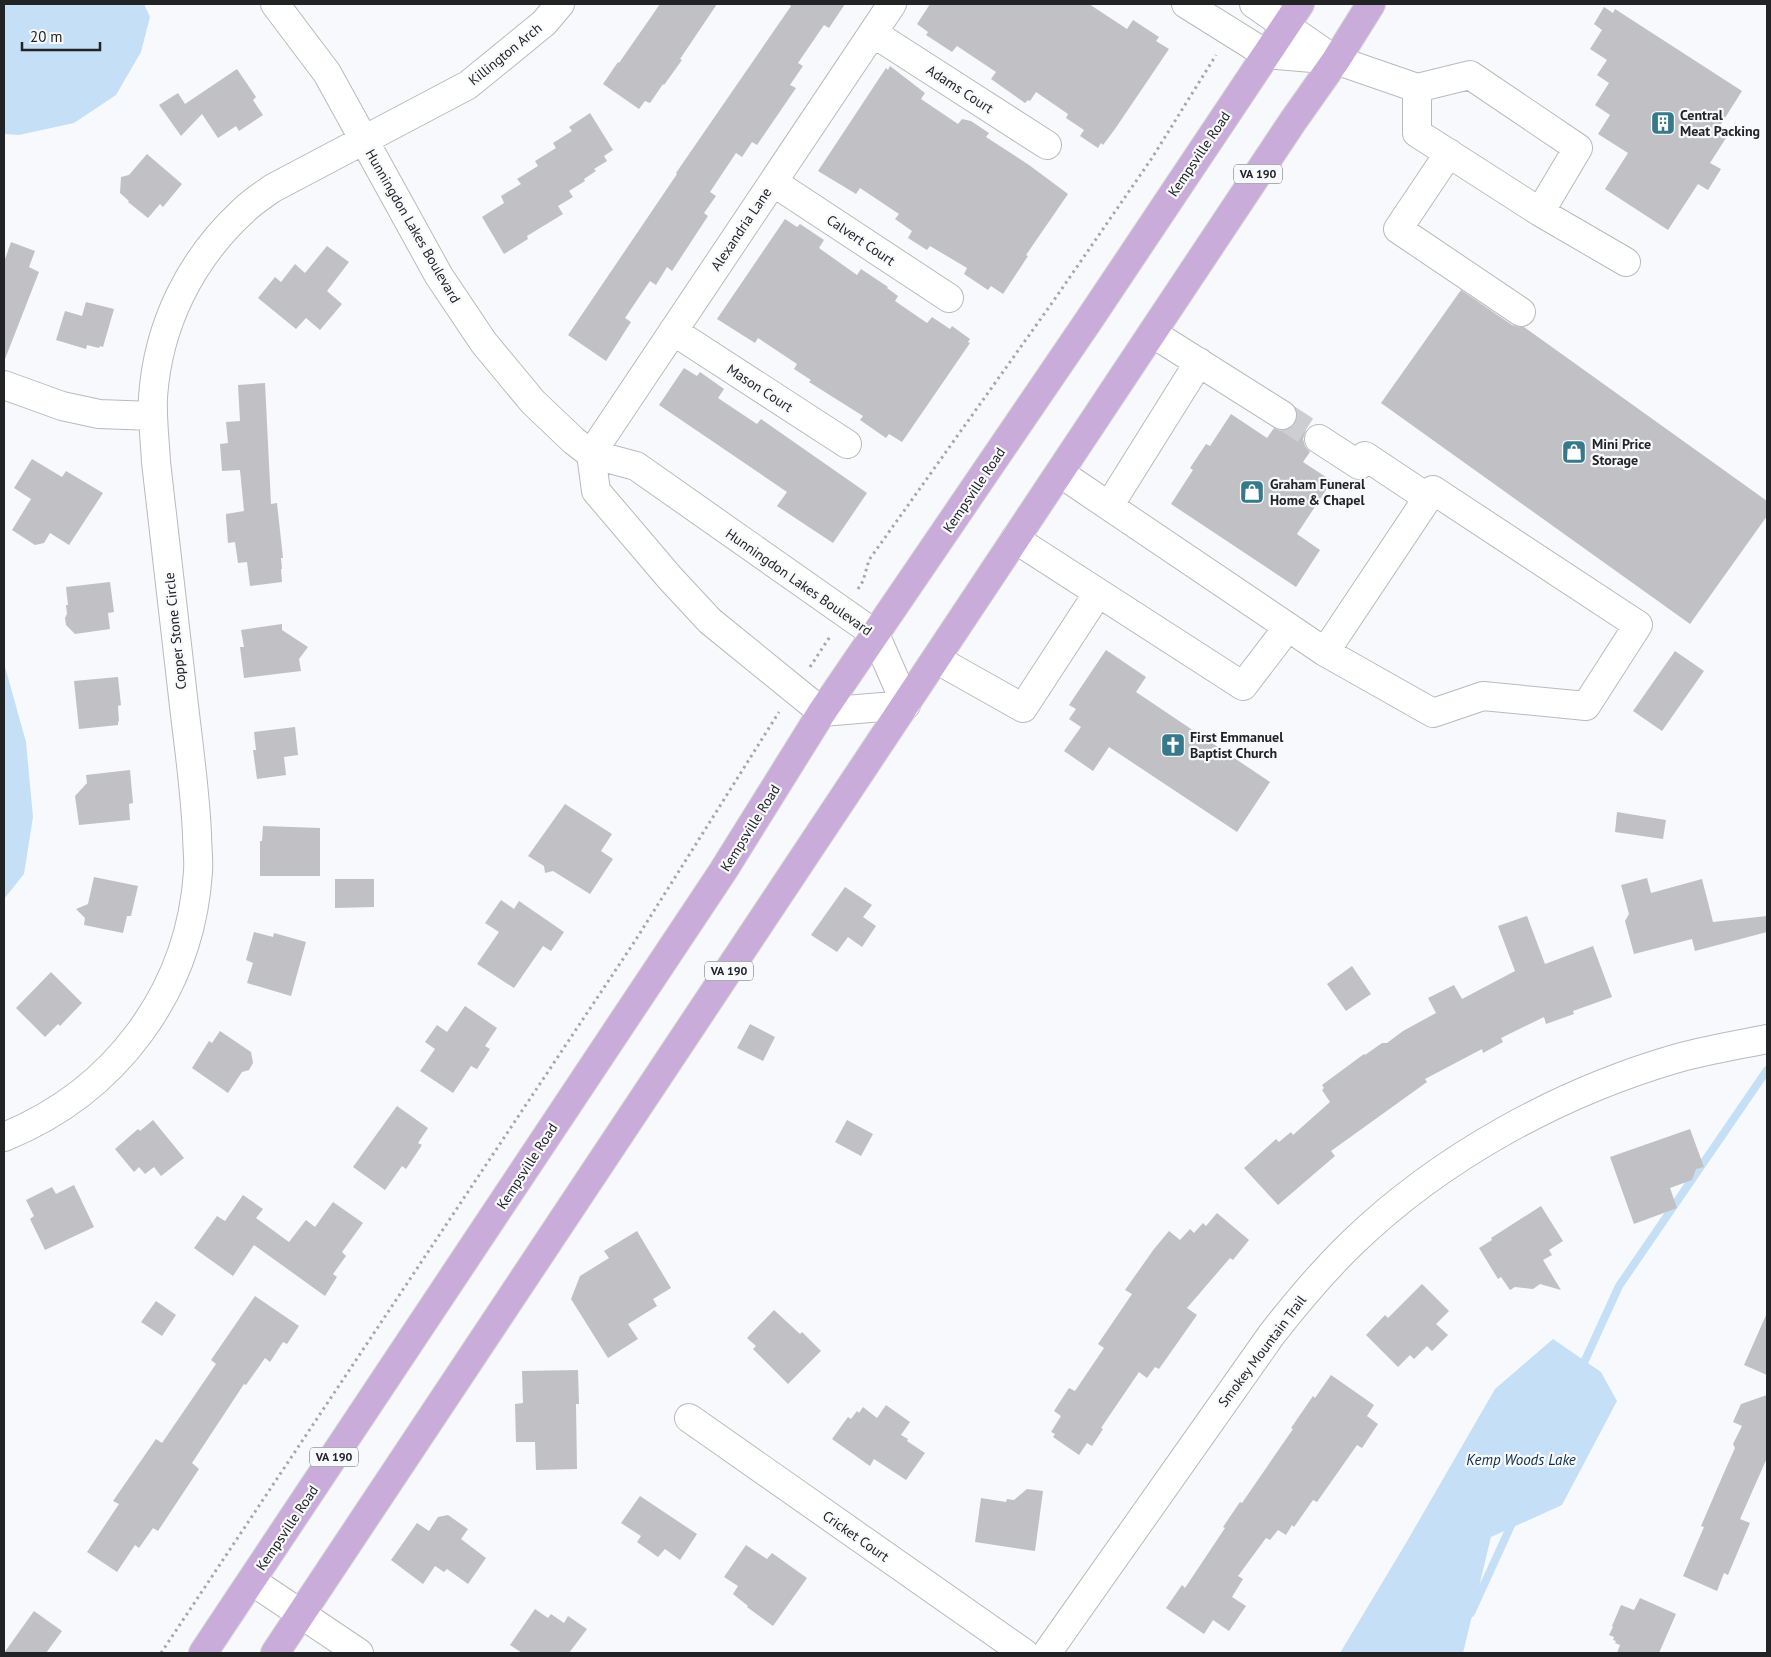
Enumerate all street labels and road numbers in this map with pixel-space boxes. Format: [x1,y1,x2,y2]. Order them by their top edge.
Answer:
street label: Killington Arch [465,19,545,89]
street label: Adams Court [923,61,997,117]
street label: Kempsville Road [1164,108,1234,200]
street label: Hunningdon Lakes Boulevard [361,146,465,306]
road number: VA 190 [1234,164,1282,183]
street label: Alexandria Lane [707,184,775,274]
street label: Calvert Court [823,211,899,270]
street label: Mason Court [724,360,797,416]
street label: Kempsville Road [939,444,1009,536]
street label: Hunningdon Lakes Boulevard [722,524,876,640]
street label: Copper Stone Circle [160,571,190,691]
street label: Kempsville Road [716,781,784,875]
road number: VA 190 [705,961,753,980]
street label: Kempsville Road [492,1120,562,1212]
street label: Smokey Mountain Trail [1214,1292,1310,1410]
road number: VA 190 [310,1448,358,1466]
street label: Kempsville Road [252,1482,322,1574]
street label: Cricket Court [819,1506,893,1566]

